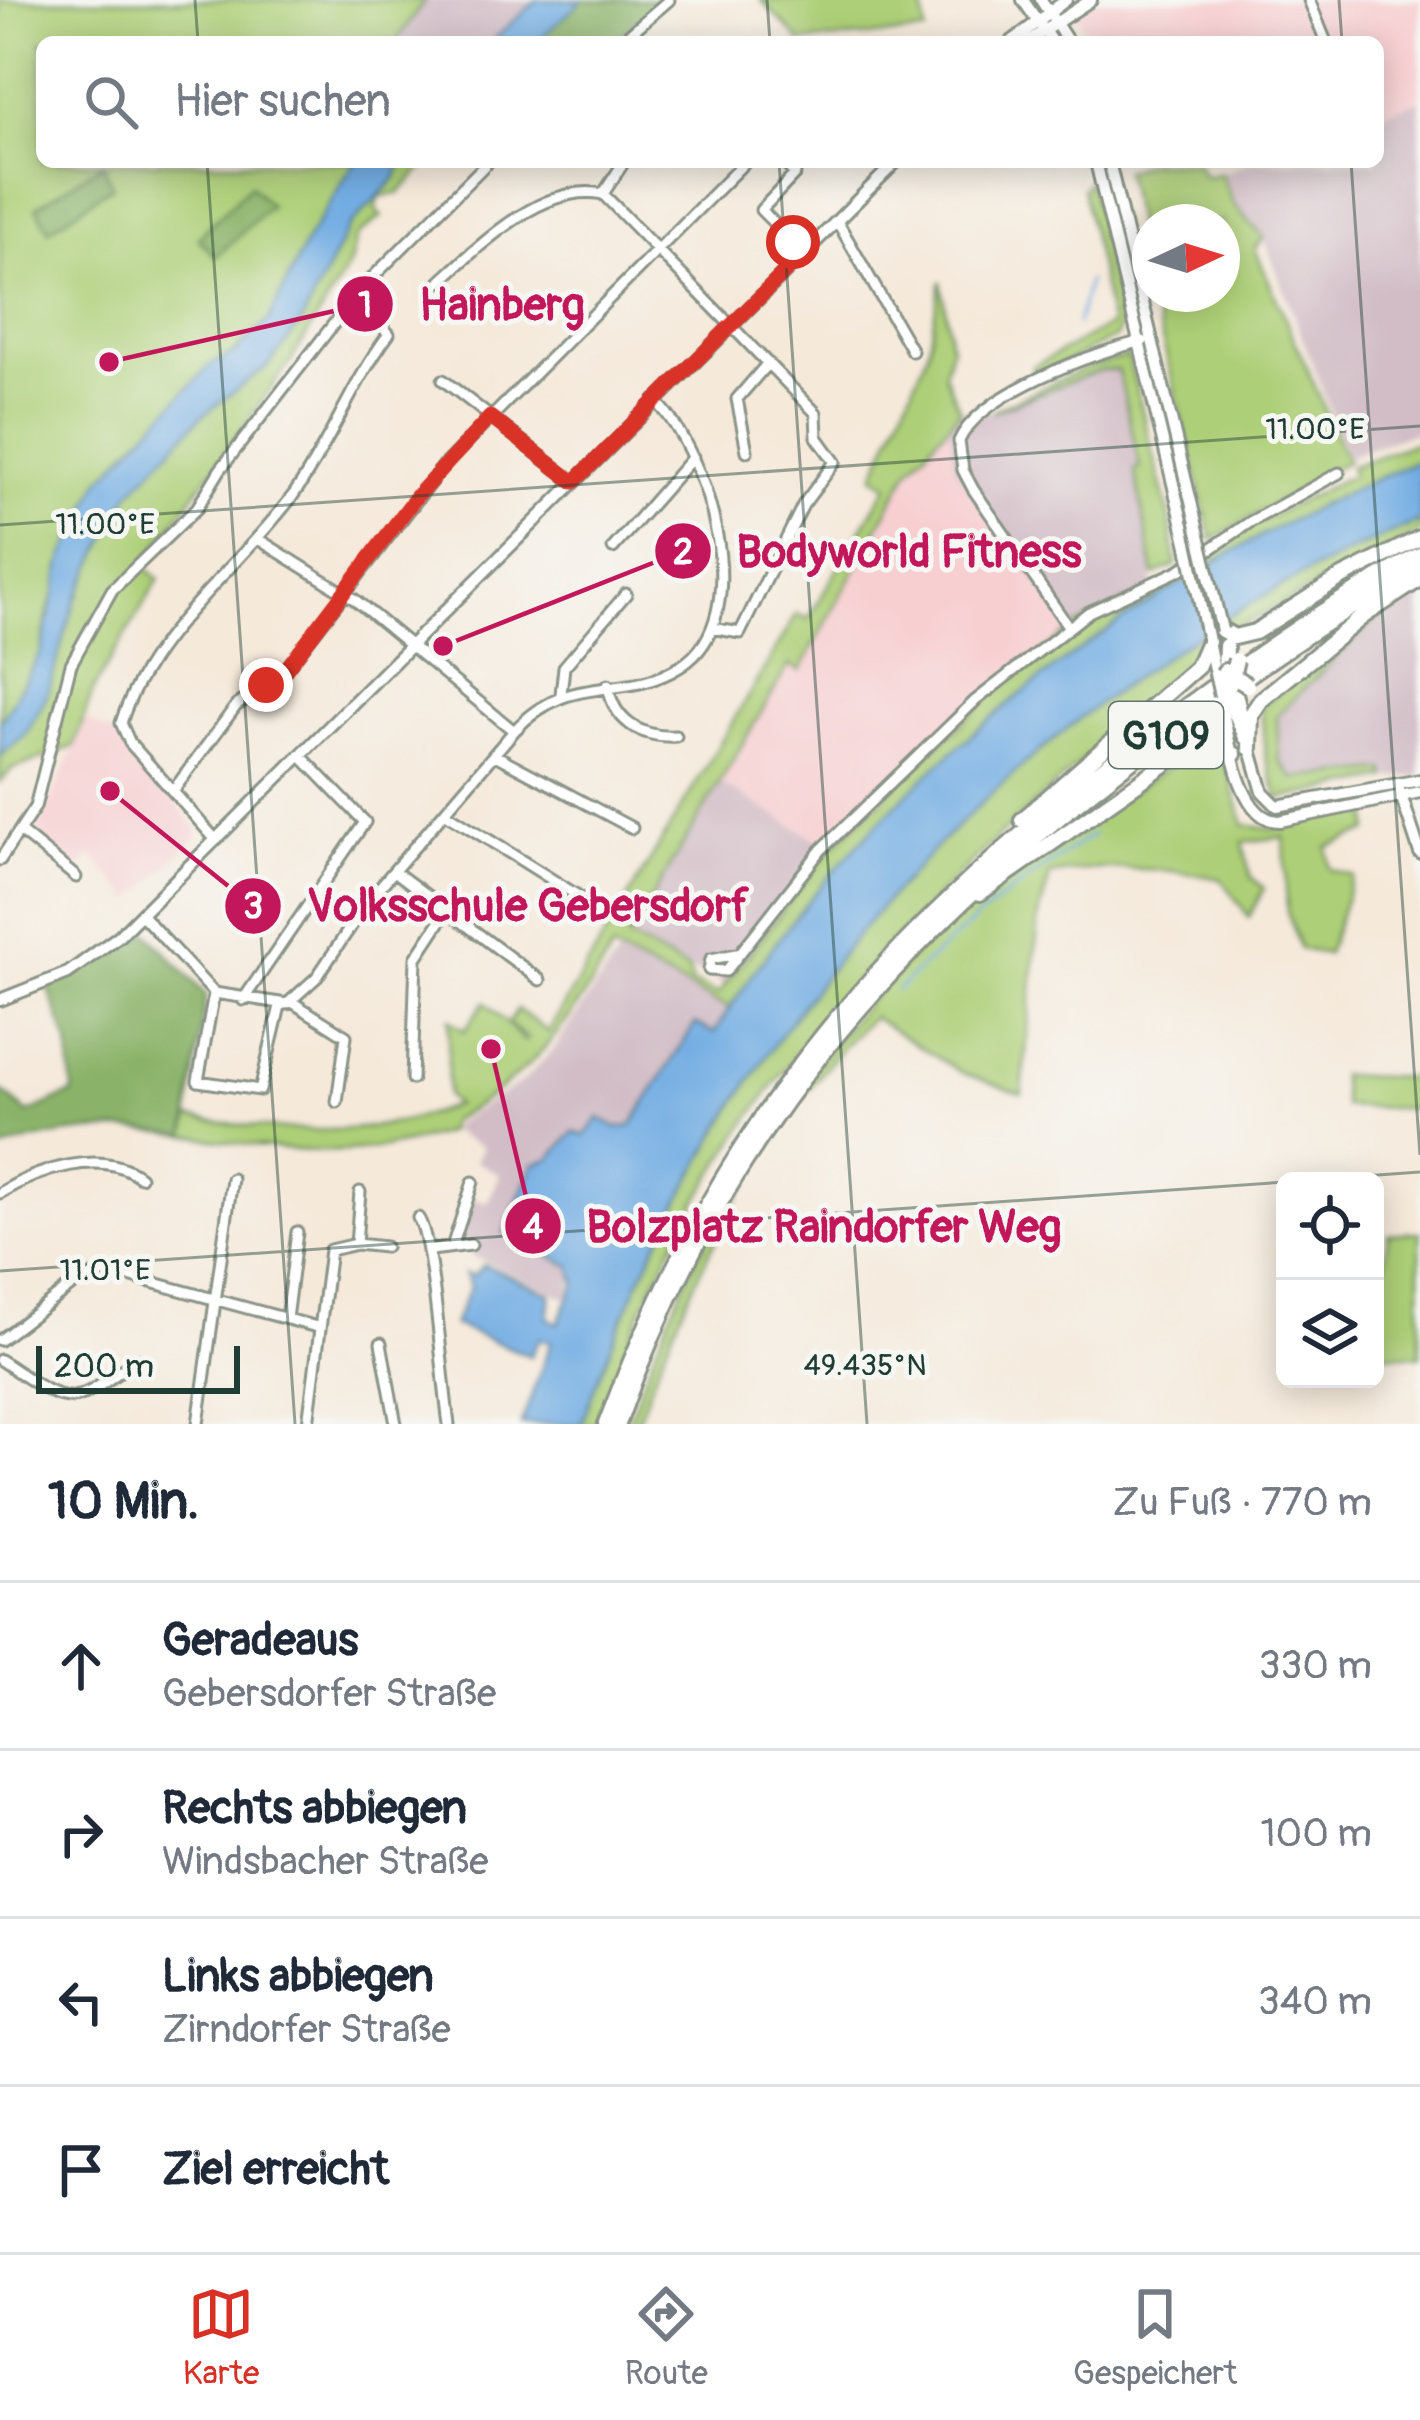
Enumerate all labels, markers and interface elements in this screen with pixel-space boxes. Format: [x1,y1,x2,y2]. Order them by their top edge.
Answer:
search box [36,36,1384,168]
icon: search [78,69,144,135]
text: Hier suchen [174,74,391,130]
north arrow [1132,204,1240,312]
route start [766,215,820,269]
callout: Hainberg [335,264,608,345]
text: Hainberg [419,278,585,334]
text: 1 [358,283,372,328]
text: 11.00°E [1265,411,1365,448]
text: 11.00°E [55,506,155,543]
callout: Bodyworld Fitness [653,511,1106,592]
text: Bodyworld Fitness [736,525,1082,581]
text: 2 [673,530,693,575]
route end [239,658,293,712]
road number: G109 [1109,702,1223,768]
callout: Volksschule Gebersdorf [223,865,774,946]
text: Volksschule Gebersdorf [307,879,750,935]
text: 3 [243,884,263,929]
map controls [1276,1172,1384,1388]
button: locate [1276,1172,1384,1280]
callout: Bolzplatz Raindorfer Weg [503,1186,1086,1267]
text: Bolzplatz Raindorfer Weg [587,1200,1061,1256]
text: 4 [523,1205,544,1250]
text: 11.01°E [60,1252,151,1289]
button: layers [1276,1280,1384,1388]
scale bar [36,1340,240,1393]
text: 200 m [54,1346,154,1387]
text: 49.435°N [803,1347,927,1384]
text: 10 Min. [48,1470,199,1534]
text: Zu Fuß · 770 m [1112,1478,1372,1527]
text: Geradeaus [162,1613,358,1669]
icon: ahead [48,1633,114,1699]
text: 330 m [1259,1641,1372,1690]
text: Gebersdorfer Straße [162,1669,496,1718]
text: Rechts abbiegen [162,1781,467,1837]
icon: right [48,1801,114,1867]
text: 100 m [1260,1809,1372,1858]
text: Windsbacher Straße [162,1837,488,1886]
text: Links abbiegen [162,1949,434,2005]
icon: left [48,1969,114,2035]
text: 340 m [1258,1977,1372,2026]
text: Zirndorfer Straße [162,2005,451,2054]
icon: arrive [48,2137,114,2203]
text: Ziel erreicht [162,2142,389,2198]
tab: Karte [183,2281,259,2394]
tab: Route [625,2281,708,2394]
tab: Gespeichert [1073,2281,1237,2394]

